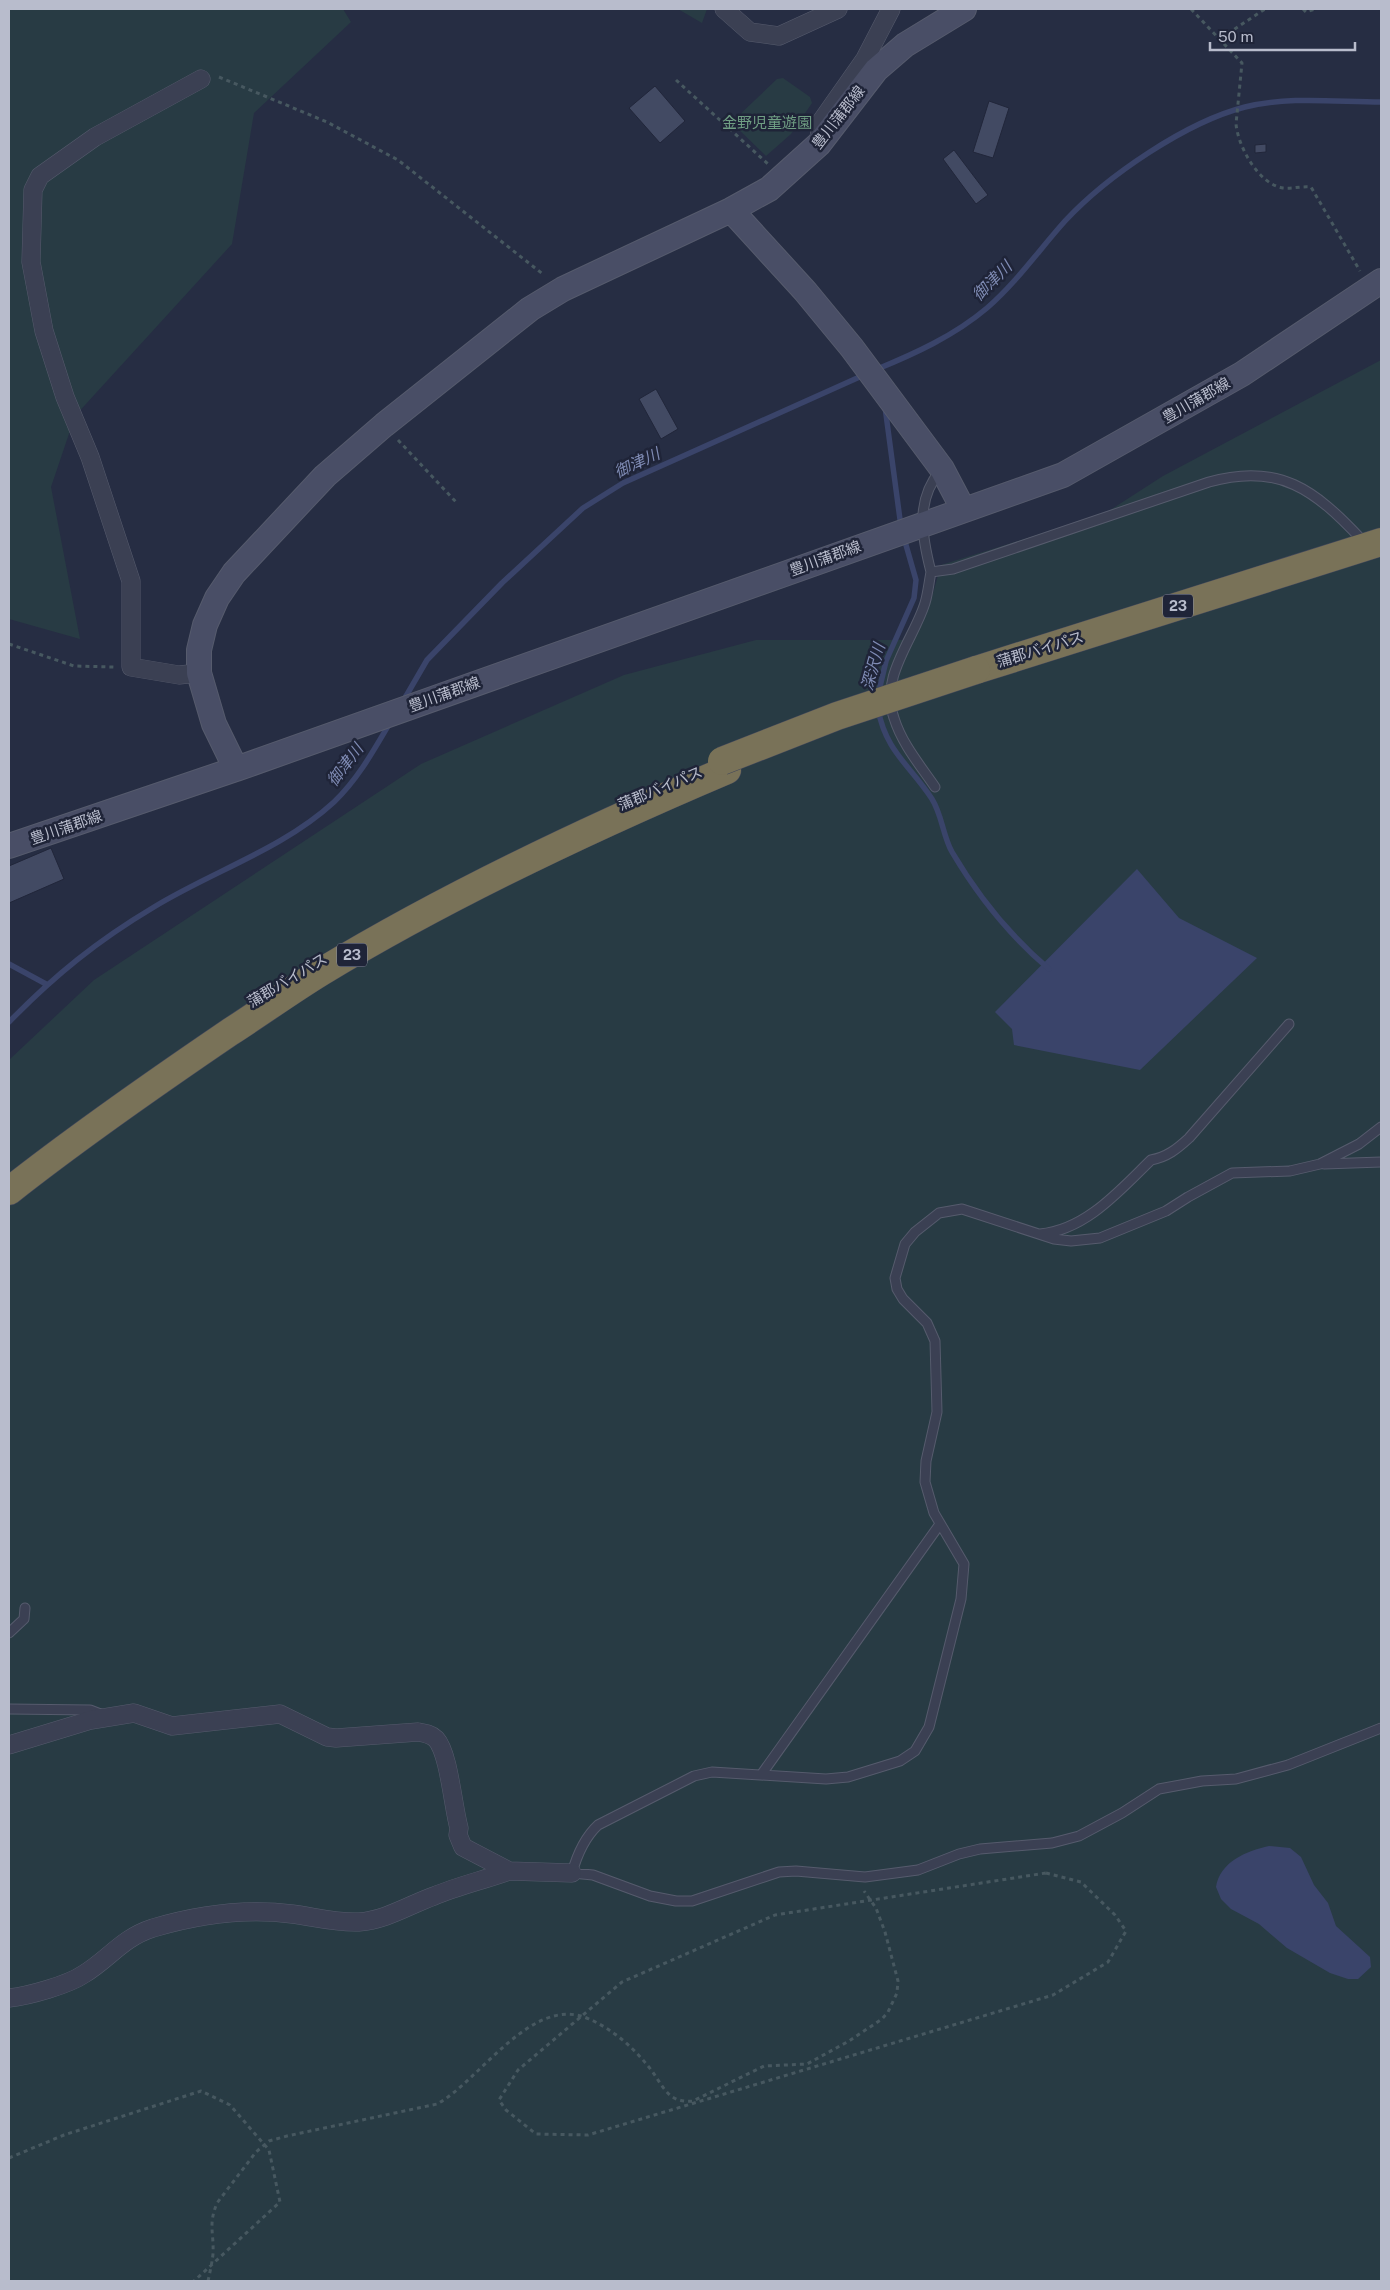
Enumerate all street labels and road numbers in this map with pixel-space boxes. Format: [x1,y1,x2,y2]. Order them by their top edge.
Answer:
street label: 豊川蒲郡線 [808,82,868,152]
street label: 豊川蒲郡線 [1159,374,1233,426]
street label: 豊川蒲郡線 [787,537,863,579]
road number: 23 [1163,594,1193,618]
street label: 蒲郡バイパス [995,628,1085,670]
street label: 豊川蒲郡線 [406,673,482,715]
street label: 蒲郡バイパス [615,763,705,813]
street label: 豊川蒲郡線 [28,807,104,847]
road number: 23 [337,944,367,966]
street label: 蒲郡バイパス [244,950,330,1010]

